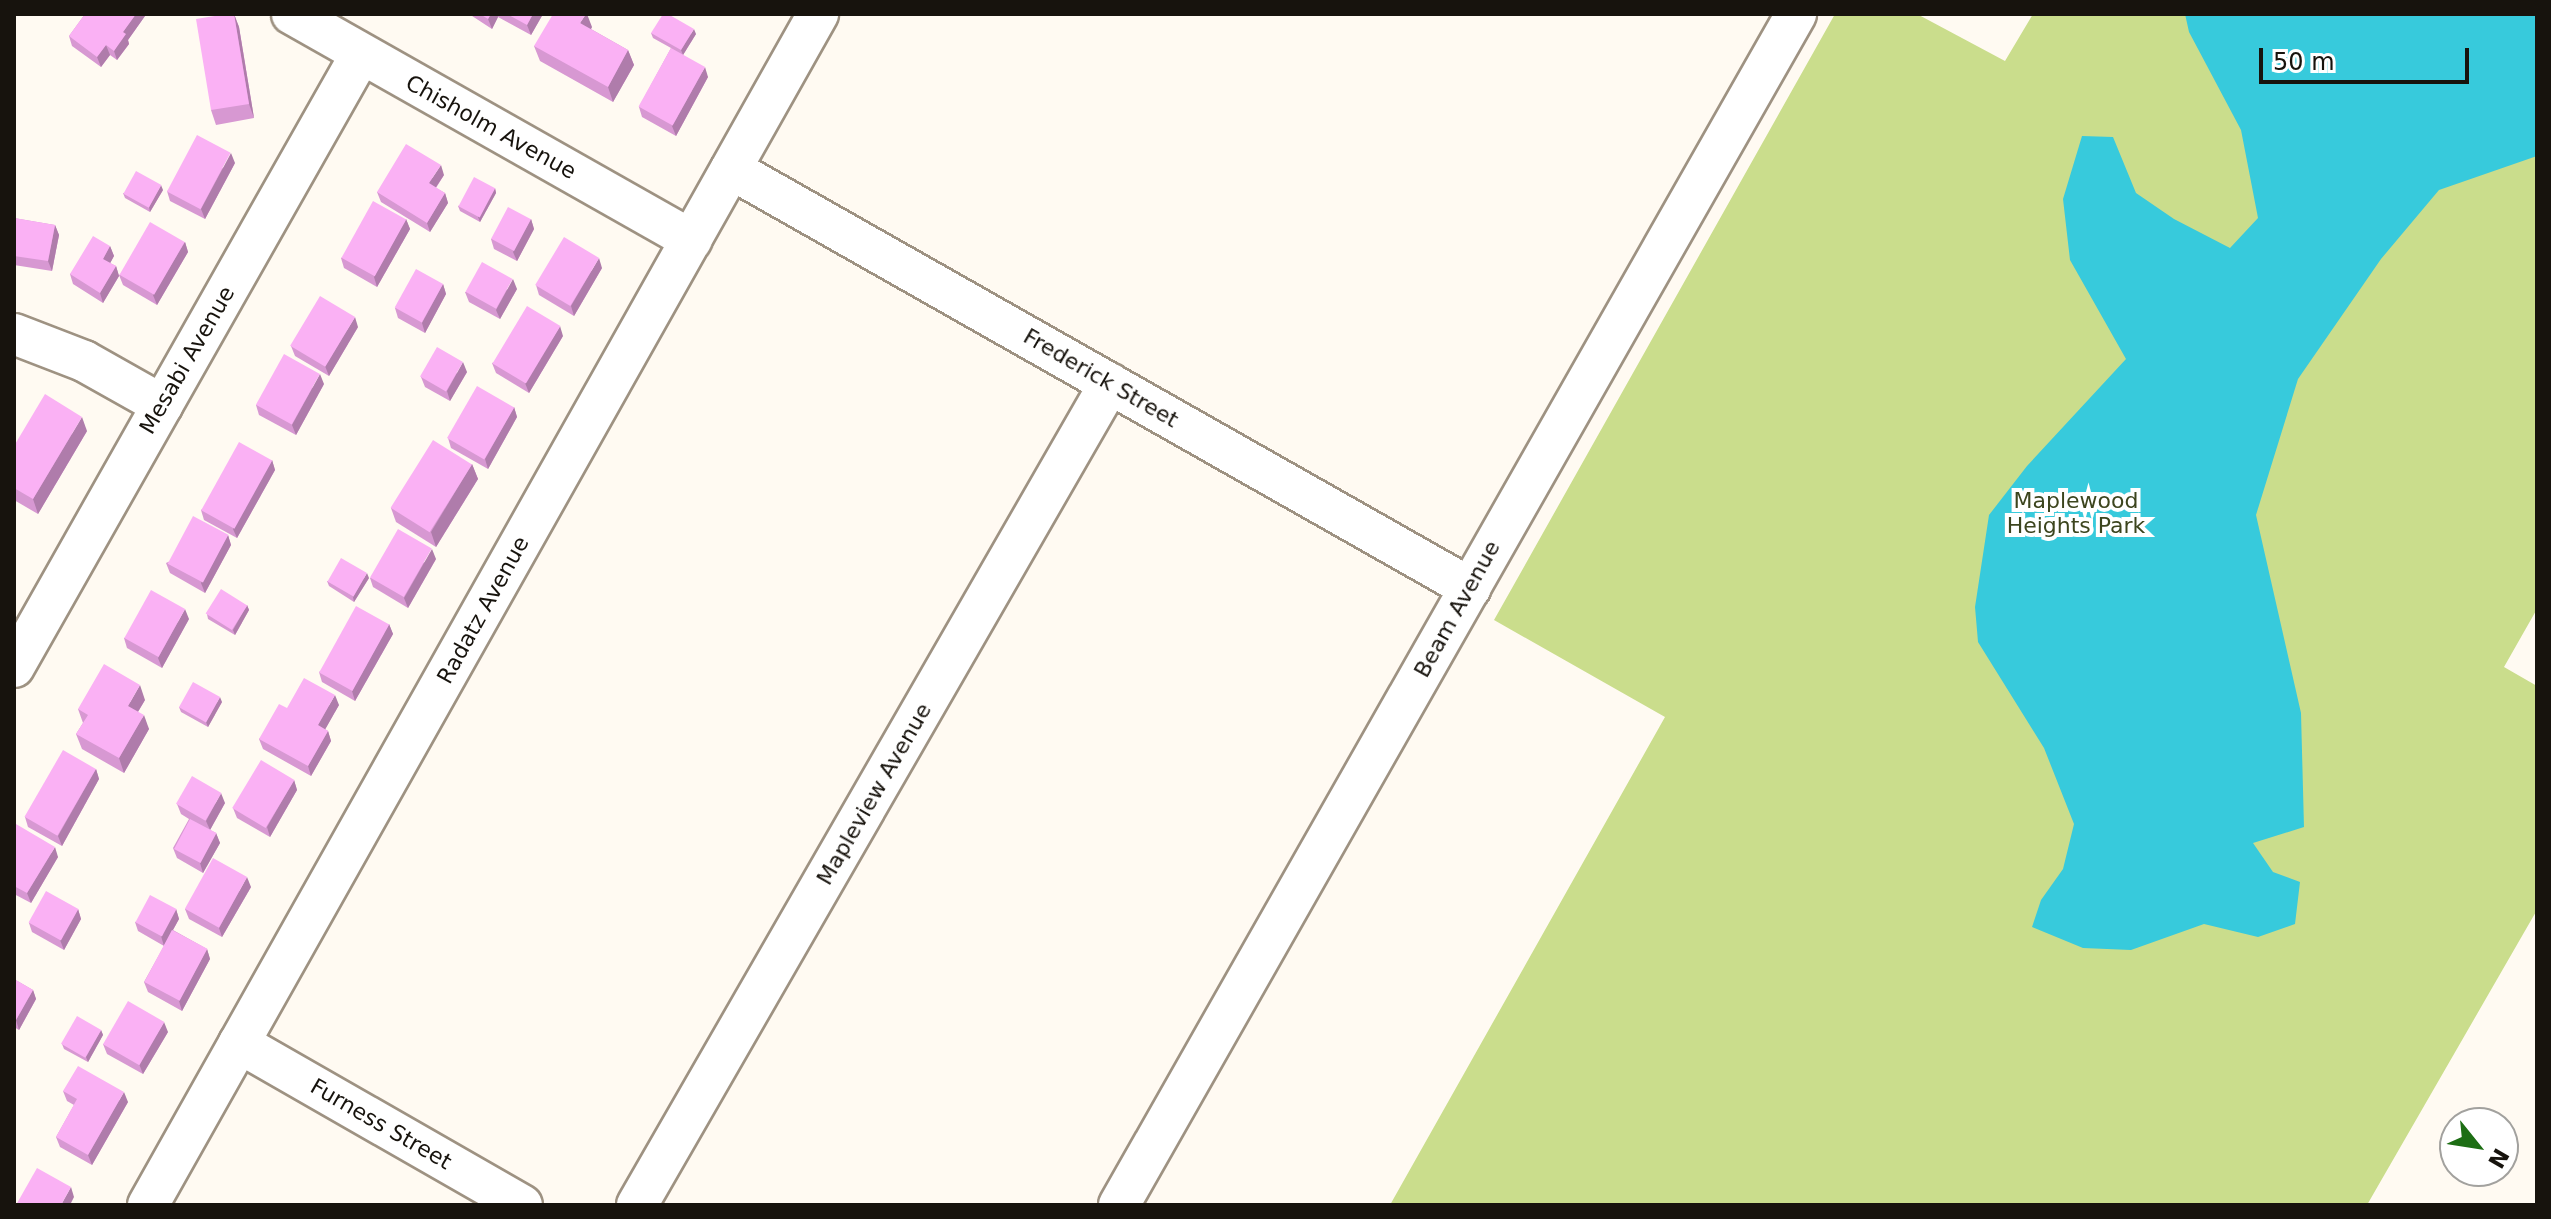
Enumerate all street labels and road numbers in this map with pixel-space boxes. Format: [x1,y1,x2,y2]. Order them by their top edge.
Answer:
street label: Chisholm Avenue [401,69,581,185]
street label: Mesabi Avenue [134,281,240,439]
street label: Frederick Street [1019,323,1183,433]
street label: Radatz Avenue [432,532,534,688]
street label: Beam Avenue [1409,536,1505,682]
street label: Mapleview Avenue [811,698,937,890]
street label: Furness Street [306,1073,456,1175]

